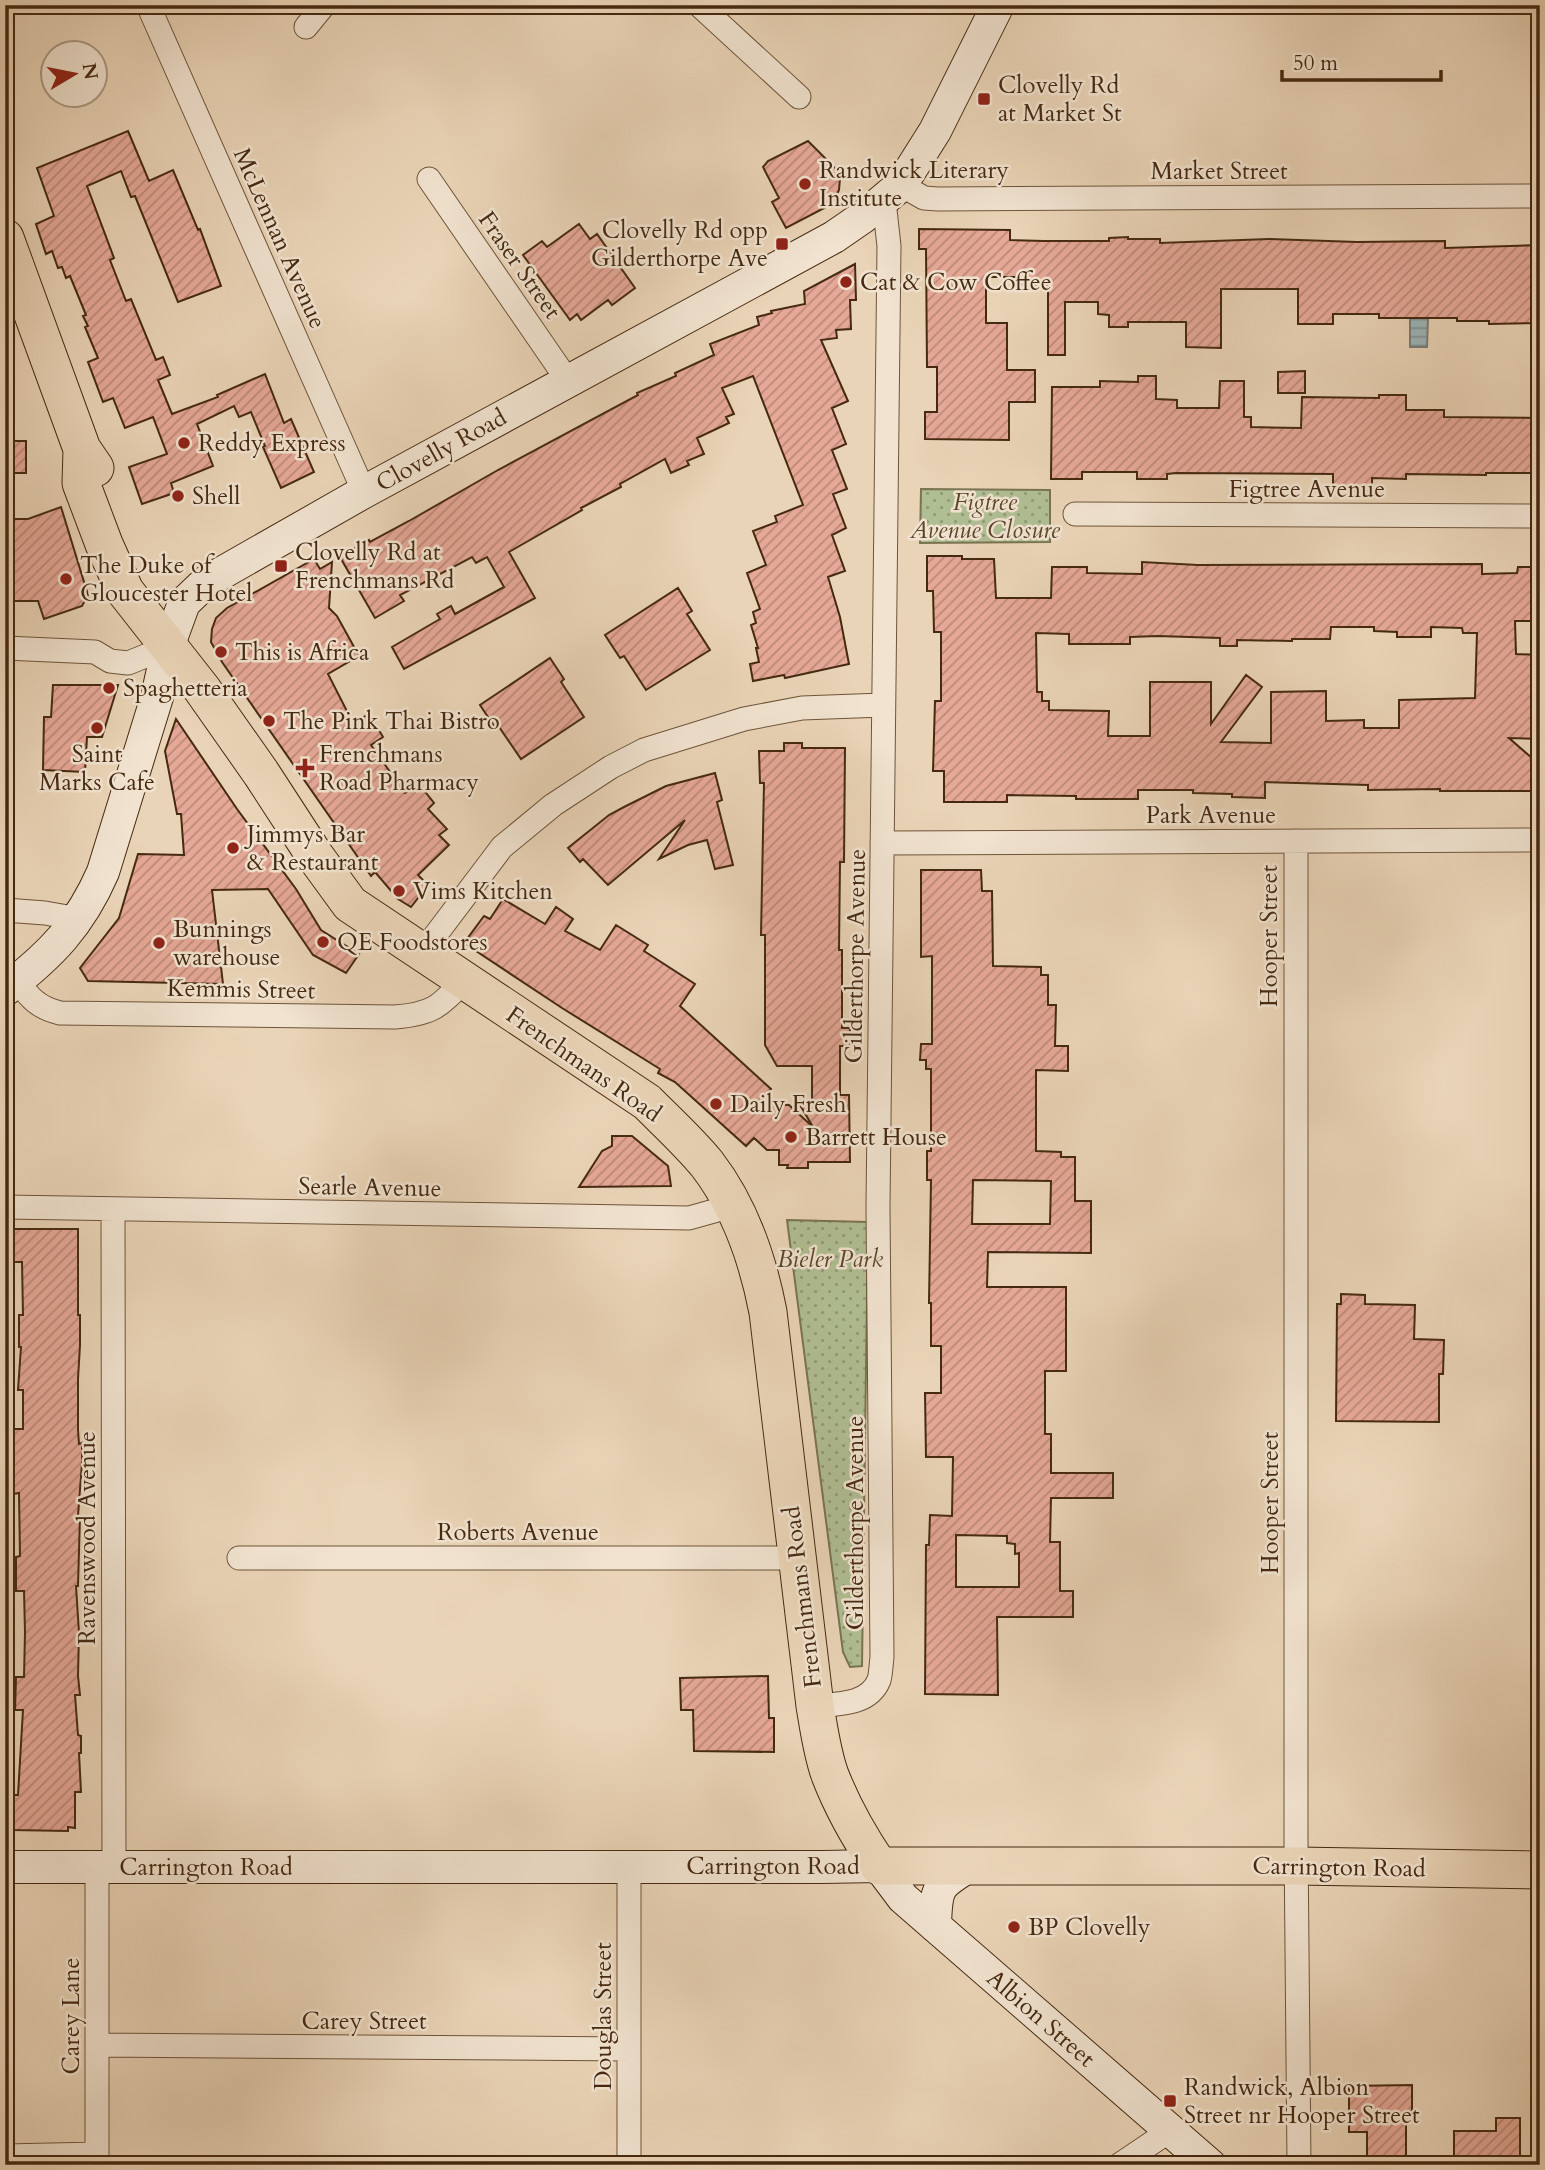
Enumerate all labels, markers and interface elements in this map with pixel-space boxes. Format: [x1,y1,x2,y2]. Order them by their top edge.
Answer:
north arrow [38,38,108,108]
scale bar [1282,38,1442,82]
text: 50 m [1293,49,1338,78]
text: N [76,61,104,82]
place label: Clovelly Rd at Market St [998,69,1122,130]
marker: Clovelly Rd at Market St [976,91,992,107]
street label: McLennan Avenue [225,143,334,334]
place label: Randwick Literary Institute [819,154,1009,215]
street label: Market Street [1150,155,1288,188]
marker: Randwick Literary Institute [797,176,813,192]
street label: Fraser Street [470,205,569,326]
place label: Clovelly Rd opp Gilderthorpe Ave [591,214,768,275]
marker: Clovelly Rd opp Gilderthorpe Ave [774,236,790,252]
place label: Cat & Cow Coffee [860,266,1052,299]
marker: Cat & Cow Coffee [838,274,854,290]
street label: Clovelly Road [370,401,513,500]
place label: Reddy Express [198,427,345,460]
marker: Reddy Express [176,435,192,451]
street label: Figtree Avenue [1229,473,1385,506]
place label: Shell [192,480,240,513]
park label: Figtree Avenue Closure [909,486,1061,547]
marker: Shell [170,488,186,504]
place label: Clovelly Rd at Frenchmans Rd [295,536,454,597]
place label: The Duke of Gloucester Hotel [80,549,252,610]
marker: Clovelly Rd at Frenchmans Rd [273,558,289,574]
marker: The Duke of Gloucester Hotel [58,571,74,587]
place label: This is Africa [235,636,370,669]
marker: This is Africa [213,644,229,660]
place label: Spaghetteria [123,672,248,705]
marker: Spaghetteria [101,680,117,696]
place label: The Pink Thai Bistro [283,705,500,738]
marker: The Pink Thai Bistro [261,713,277,729]
marker: Saint Marks Cafe [89,720,105,736]
place label: Saint Marks Cafe [39,738,155,799]
place label: Frenchmans Road Pharmacy [319,738,479,799]
marker: Frenchmans Road Pharmacy [297,760,313,776]
street label: Park Avenue [1146,799,1276,832]
place label: Jimmys Bar & Restaurant [244,818,379,879]
marker: Jimmys Bar & Restaurant [225,840,241,856]
street label: Gilderthorpe Avenue [837,848,874,1064]
street label: Hooper Street [1253,864,1286,1007]
place label: Vims Kitchen [413,875,553,908]
marker: Vims Kitchen [391,883,407,899]
place label: Bunnings warehouse [173,913,281,974]
place label: QE Foodstores [337,926,488,959]
marker: QE Foodstores [315,934,331,950]
marker: Bunnings warehouse [151,935,167,951]
street label: Kemmis Street [167,972,316,1007]
street label: Frenchmans Road [499,999,668,1130]
place label: Daily Fresh [730,1088,846,1121]
marker: Daily Fresh [708,1096,724,1112]
place label: Barrett House [805,1121,947,1154]
marker: Barrett House [783,1129,799,1145]
street label: Searle Avenue [298,1170,442,1205]
park label: Bieler Park [777,1243,883,1276]
street label: Gilderthorpe Avenue [839,1416,872,1630]
street label: Ravenswood Avenue [71,1431,104,1645]
street label: Hooper Street [1254,1431,1287,1574]
street label: Frenchmans Road [775,1504,830,1690]
street label: Roberts Avenue [437,1516,599,1549]
street label: Carrington Road [1252,1849,1426,1886]
street label: Carrington Road [686,1850,860,1883]
street label: Carrington Road [119,1851,293,1884]
place label: BP Clovelly [1028,1911,1151,1944]
marker: BP Clovelly [1006,1919,1022,1935]
street label: Douglas Street [587,1942,620,2090]
street label: Carey Lane [55,1958,88,2074]
street label: Albion Street [979,1962,1102,2075]
street label: Carey Street [301,2005,427,2038]
place label: Randwick, Albion Street nr Hooper Street [1184,2071,1420,2132]
marker: Randwick, Albion Street nr Hooper Street [1162,2093,1178,2109]

